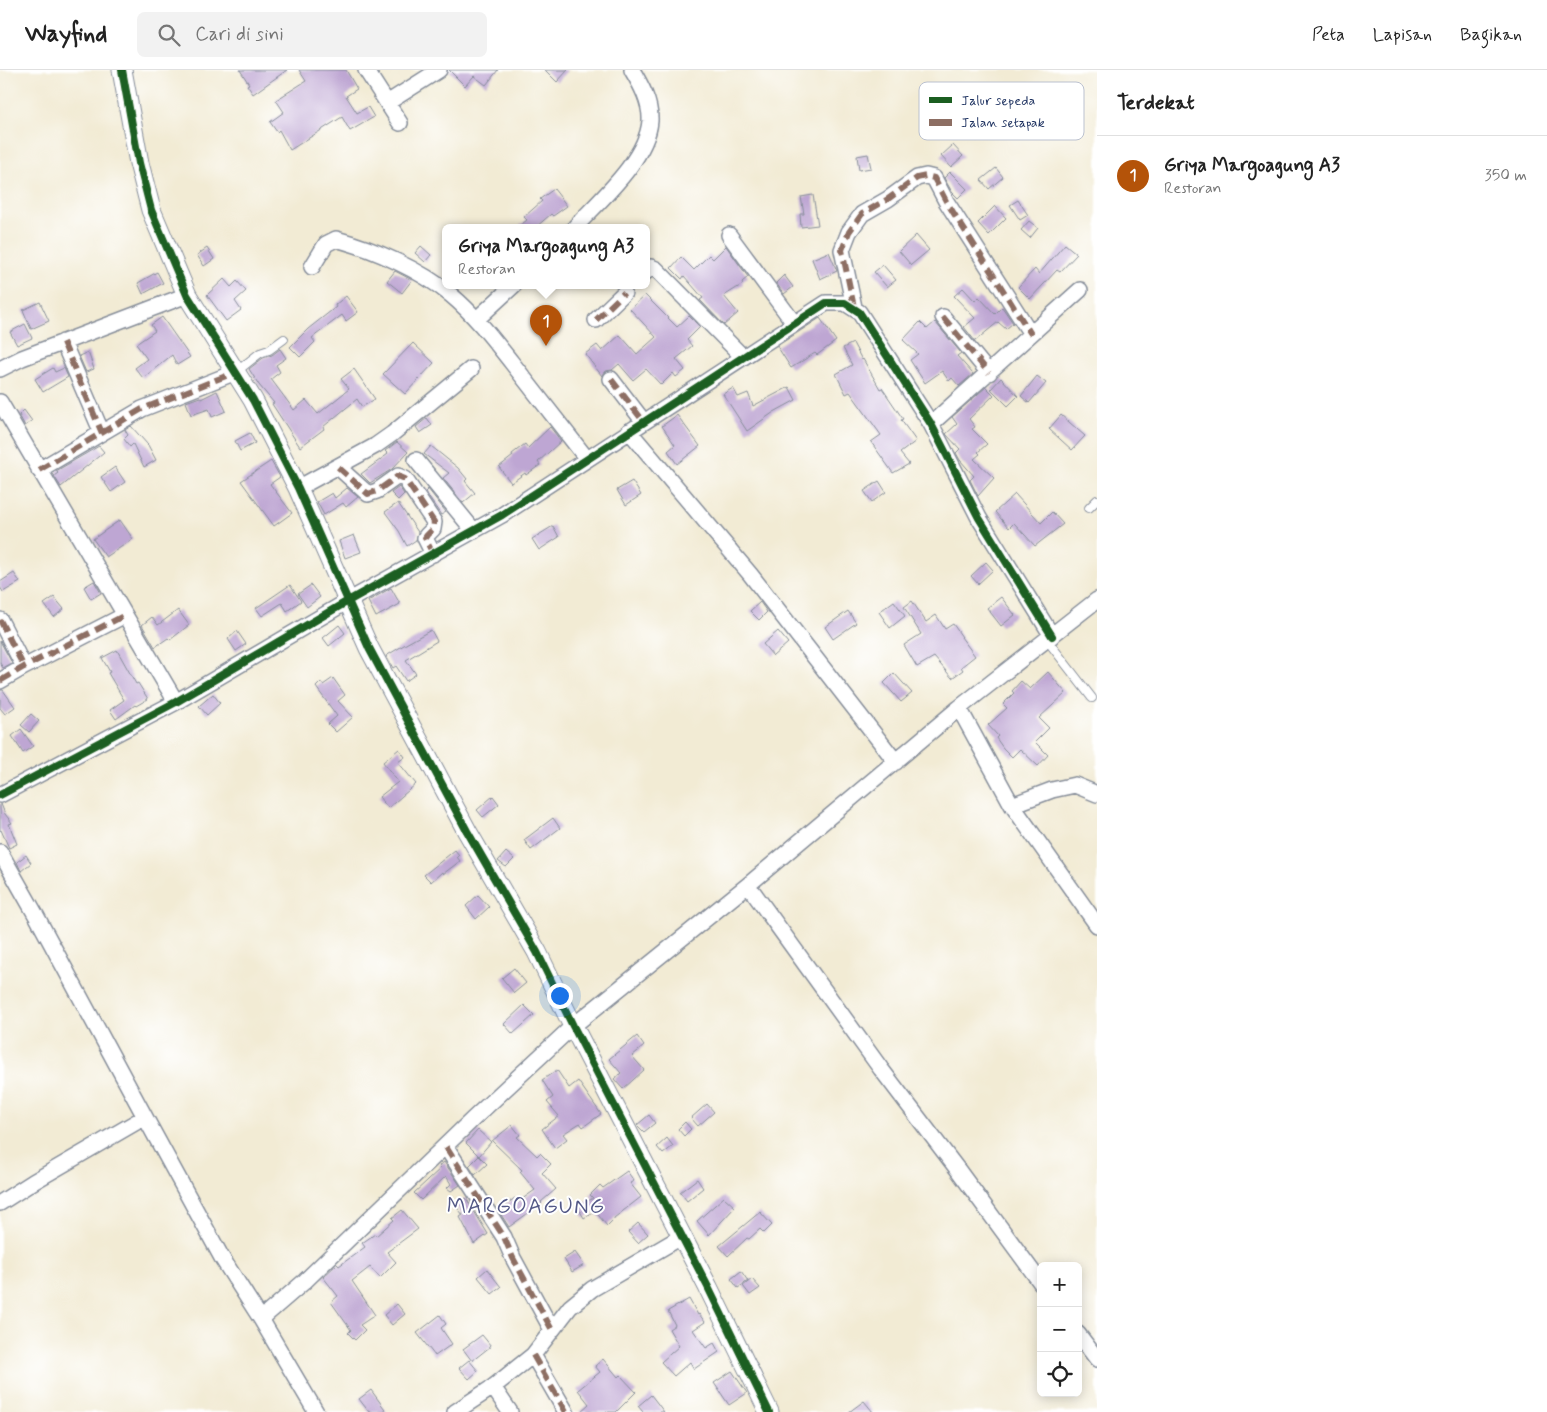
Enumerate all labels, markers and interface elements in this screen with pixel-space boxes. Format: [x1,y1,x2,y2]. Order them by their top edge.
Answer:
search box [137,12,487,57]
text: Wayfind [25,19,107,50]
icon: search [155,21,183,49]
text: Cari di sini [195,22,284,47]
text: Peta [1312,23,1345,47]
text: Lapisan [1373,23,1432,47]
text: Bagikan [1460,23,1522,47]
legend [919,82,1084,140]
text: Terdekat [1117,89,1195,117]
text: Jalur sepeda [961,92,1035,110]
text: Jalan setapak [961,114,1045,132]
text: Griya Margoagung A3 [1164,153,1340,178]
text: 1 [1129,165,1137,186]
text: 350 m [1485,165,1527,186]
text: Restoran [1164,178,1222,199]
popup [442,224,650,289]
text: Griya Margoagung A3 [458,234,634,259]
text: Restoran [458,259,516,280]
pin: 1 [530,305,562,346]
your location [547,983,573,1009]
district label: MARGOAGUNG [447,1193,605,1221]
map controls [1037,1262,1082,1397]
button: + [1037,1262,1082,1307]
button: − [1037,1307,1082,1352]
button: locate [1037,1352,1082,1397]

